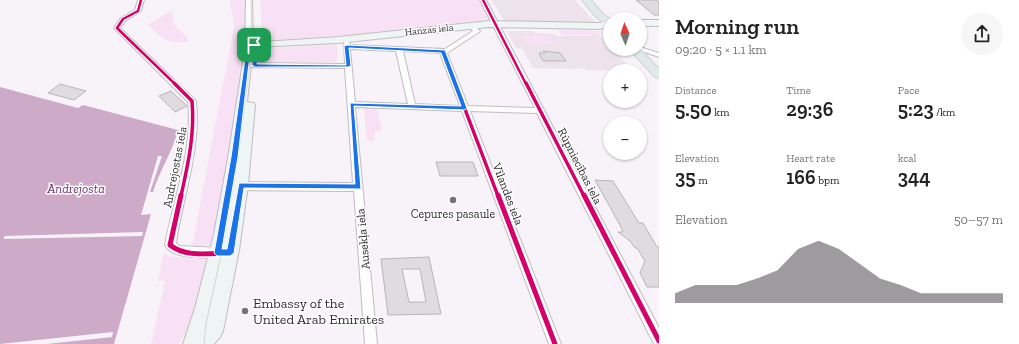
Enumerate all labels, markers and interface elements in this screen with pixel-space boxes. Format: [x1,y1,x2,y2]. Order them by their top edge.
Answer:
north arrow [603,12,647,56]
map controls [603,12,647,160]
text: Morning run [675,13,799,40]
button: share [961,13,1003,55]
street label: Hanzas iela [404,21,454,39]
pin [237,28,271,62]
icon: arrive [243,34,265,56]
text: 09:20 · 5 × 1.1 km [675,42,767,57]
button: + [603,64,647,108]
text: Distance [675,84,717,97]
text: Time [786,84,811,97]
text: Pace [898,84,919,97]
text: 5.50 [675,97,712,121]
text: 29:36 [786,97,833,121]
text: 5:23 [898,97,934,121]
text: km [712,106,729,119]
text: /km [934,106,955,119]
button: − [603,116,647,160]
street label: Andrejostas iela [160,125,191,209]
street label: Rūpniecības iela [555,126,605,207]
text: Elevation [675,152,719,165]
text: Heart rate [786,152,835,165]
text: kcal [898,152,917,165]
street label: Vīlandes iela [489,160,526,227]
text: 35 [675,165,696,189]
text: 166 [786,165,816,189]
text: 344 [898,165,930,189]
text: m [696,174,708,187]
text: bpm [816,174,840,187]
water label: Andrejosta [46,181,105,196]
marker: Cepures pasaule [448,195,458,205]
place label: Cepures pasaule [411,207,496,221]
street label: Ausekļa iela [353,208,373,270]
text: Elevation [675,212,727,227]
text: 50–57 m [954,212,1003,227]
place label: Embassy of the United Arab Emirates [253,295,384,328]
marker: Embassy of the United Arab Emirates [240,306,250,316]

